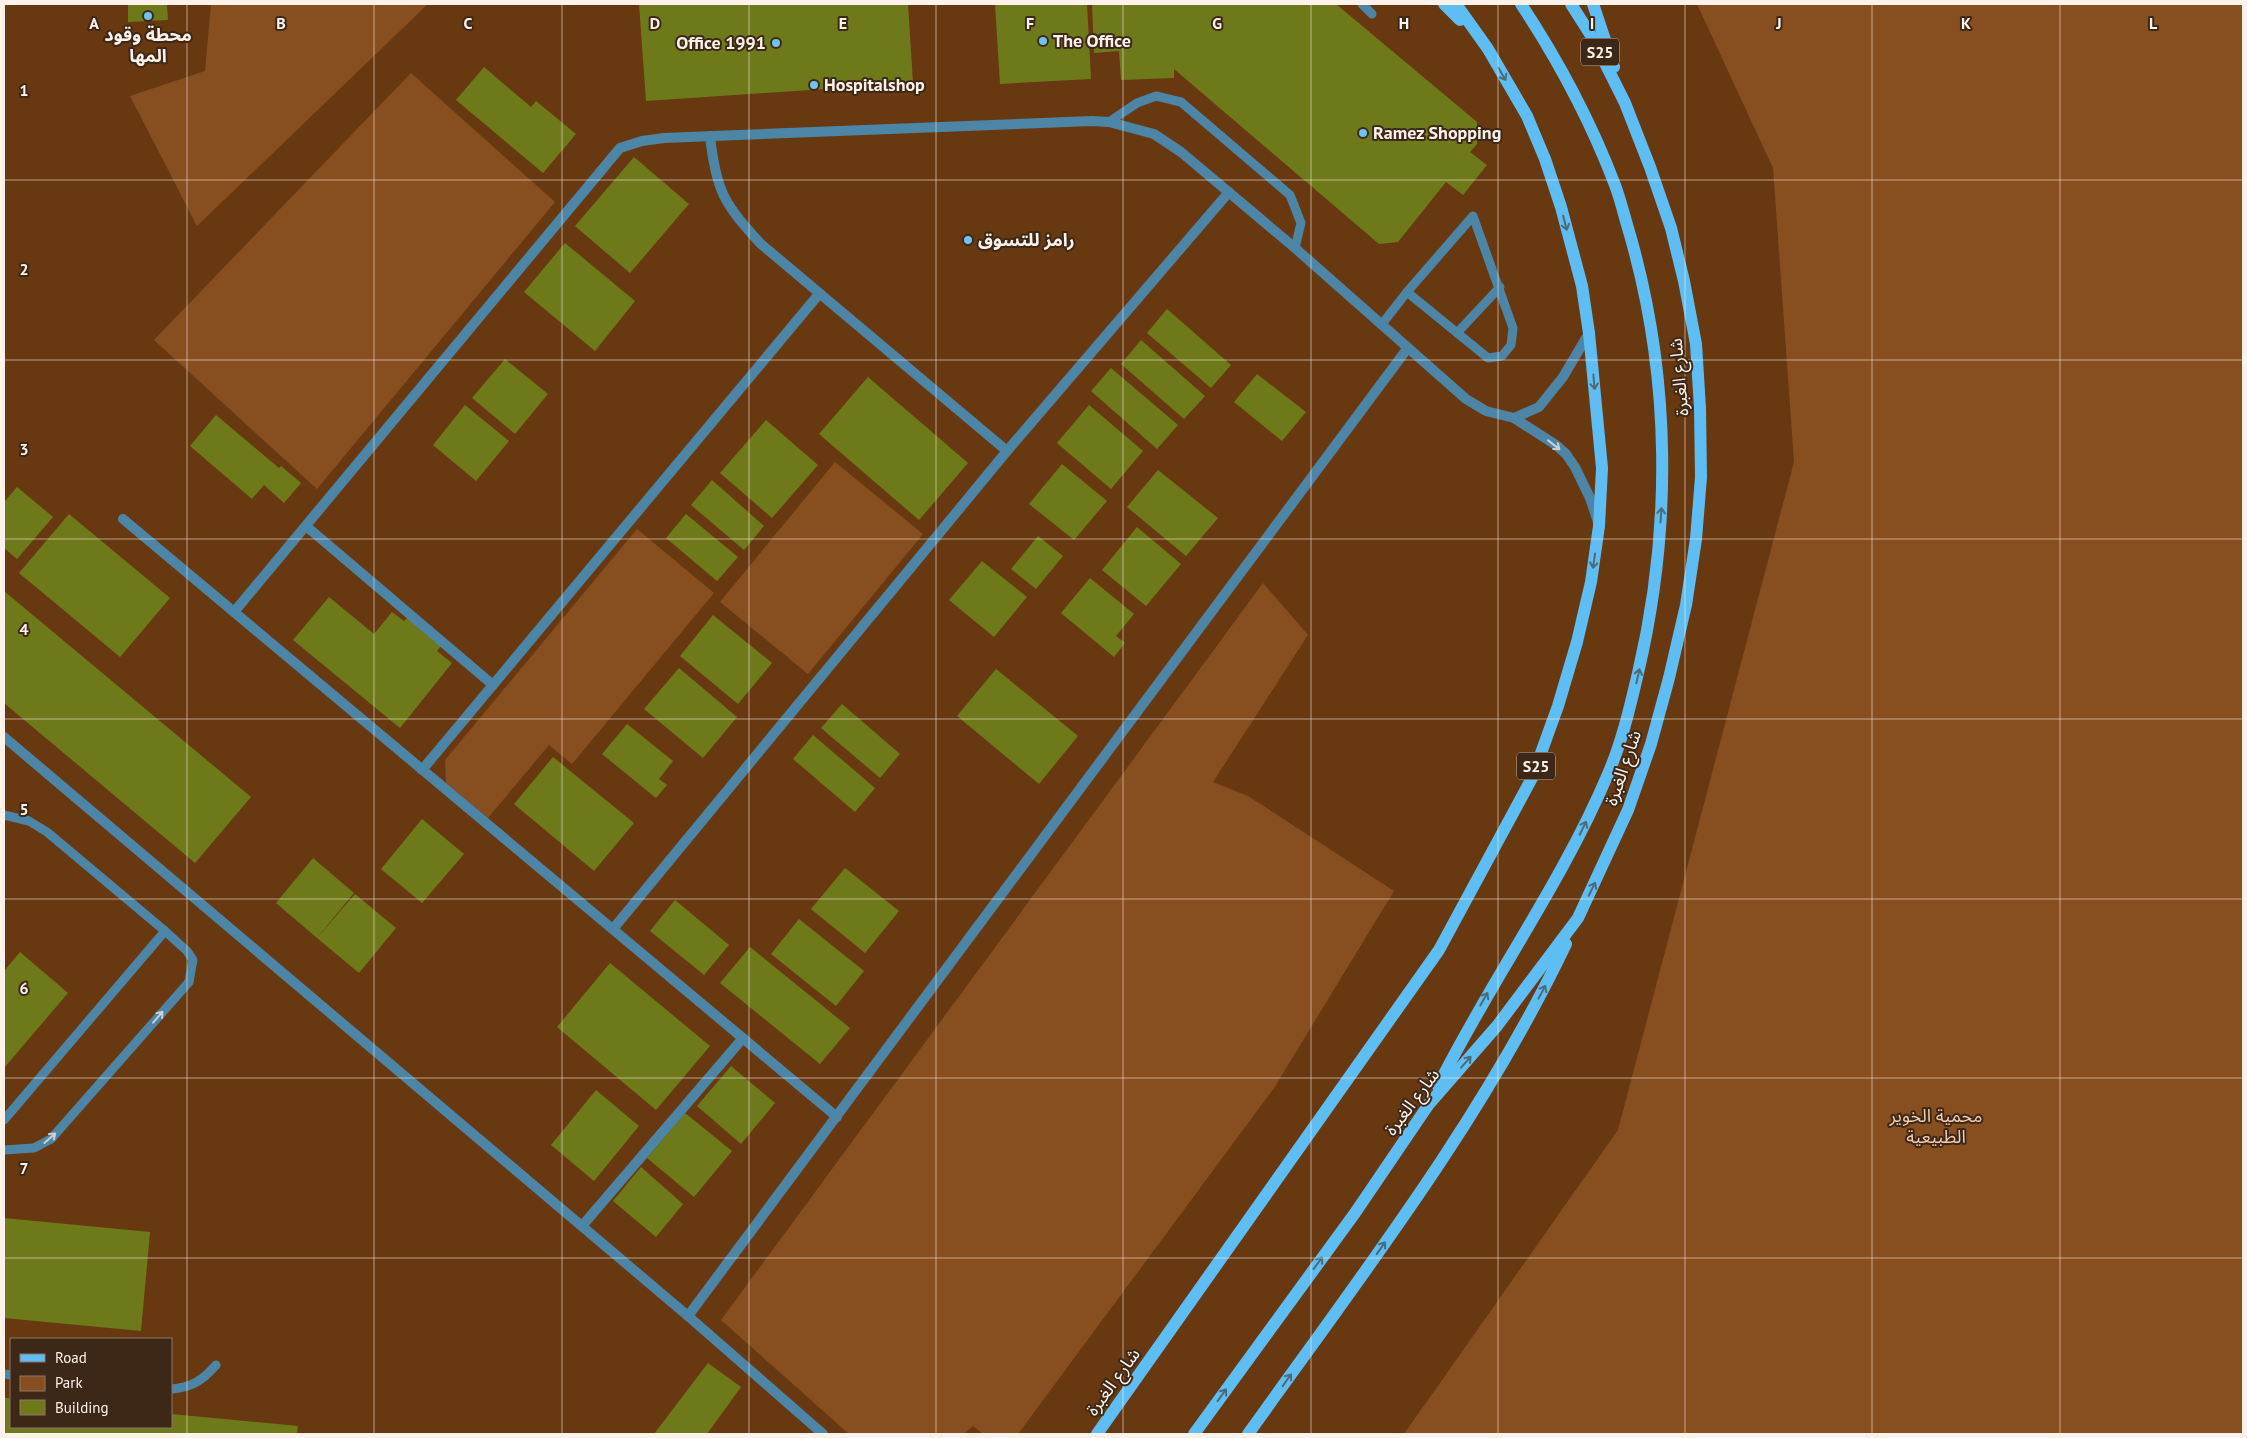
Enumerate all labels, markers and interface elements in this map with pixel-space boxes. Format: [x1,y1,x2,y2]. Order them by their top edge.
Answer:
marker: محطة وقود المها [142,10,154,22]
text: A [89,13,99,33]
text: B [276,13,286,33]
text: C [464,13,473,33]
text: D [650,13,660,33]
text: E [839,13,847,33]
text: F [1026,13,1034,33]
text: G [1212,13,1222,33]
text: H [1399,13,1409,33]
text: I [1590,13,1594,33]
text: J [1775,13,1782,33]
text: K [1961,13,1971,33]
text: L [2149,13,2158,33]
place label: محطة وقود المها [104,23,192,67]
place label: The Office [1053,29,1131,52]
place label: Office 1991 [676,31,766,54]
marker: The Office [1037,35,1049,47]
marker: Office 1991 [770,37,782,49]
road number: S25 [1581,38,1619,66]
one-way arrow [1498,66,1508,80]
place label: Hospitalshop [824,73,925,96]
marker: Hospitalshop [808,79,820,91]
text: 1 [19,80,29,100]
place label: Ramez Shopping [1373,121,1501,144]
marker: Ramez Shopping [1357,127,1369,139]
one-way arrow [1561,214,1571,230]
place label: رامز للتسوق [978,228,1075,251]
marker: رامز للتسوق [962,234,974,246]
text: 2 [19,259,29,279]
street label: شارع الغبرة [1664,337,1696,417]
one-way arrow [1589,374,1598,390]
text: 3 [19,439,29,459]
one-way arrow [1547,440,1561,450]
one-way arrow [1657,507,1666,523]
one-way arrow [1589,553,1599,569]
text: 4 [19,619,29,639]
one-way arrow [1634,668,1643,684]
street label: شارع الغبرة [1599,727,1649,809]
road number: S25 [1517,752,1555,779]
text: 5 [19,799,29,819]
one-way arrow [1578,821,1588,836]
one-way arrow [1588,882,1597,897]
text: 6 [19,978,29,998]
one-way arrow [1538,986,1548,1000]
one-way arrow [1480,993,1490,1007]
one-way arrow [152,1011,164,1024]
one-way arrow [1460,1056,1471,1069]
street label: شارع الغبرة [1379,1064,1447,1142]
park label: محمية الخوير الطبيعية [1888,1104,1983,1148]
one-way arrow [43,1133,56,1144]
text: 7 [19,1158,29,1178]
one-way arrow [1376,1241,1386,1255]
one-way arrow [1313,1256,1323,1270]
legend [10,1338,172,1428]
street label: شارع الغبرة [1080,1343,1147,1422]
text: Road [55,1348,87,1367]
text: Park [55,1373,83,1392]
one-way arrow [1282,1373,1292,1387]
one-way arrow [1217,1388,1227,1402]
text: Building [55,1398,109,1417]

